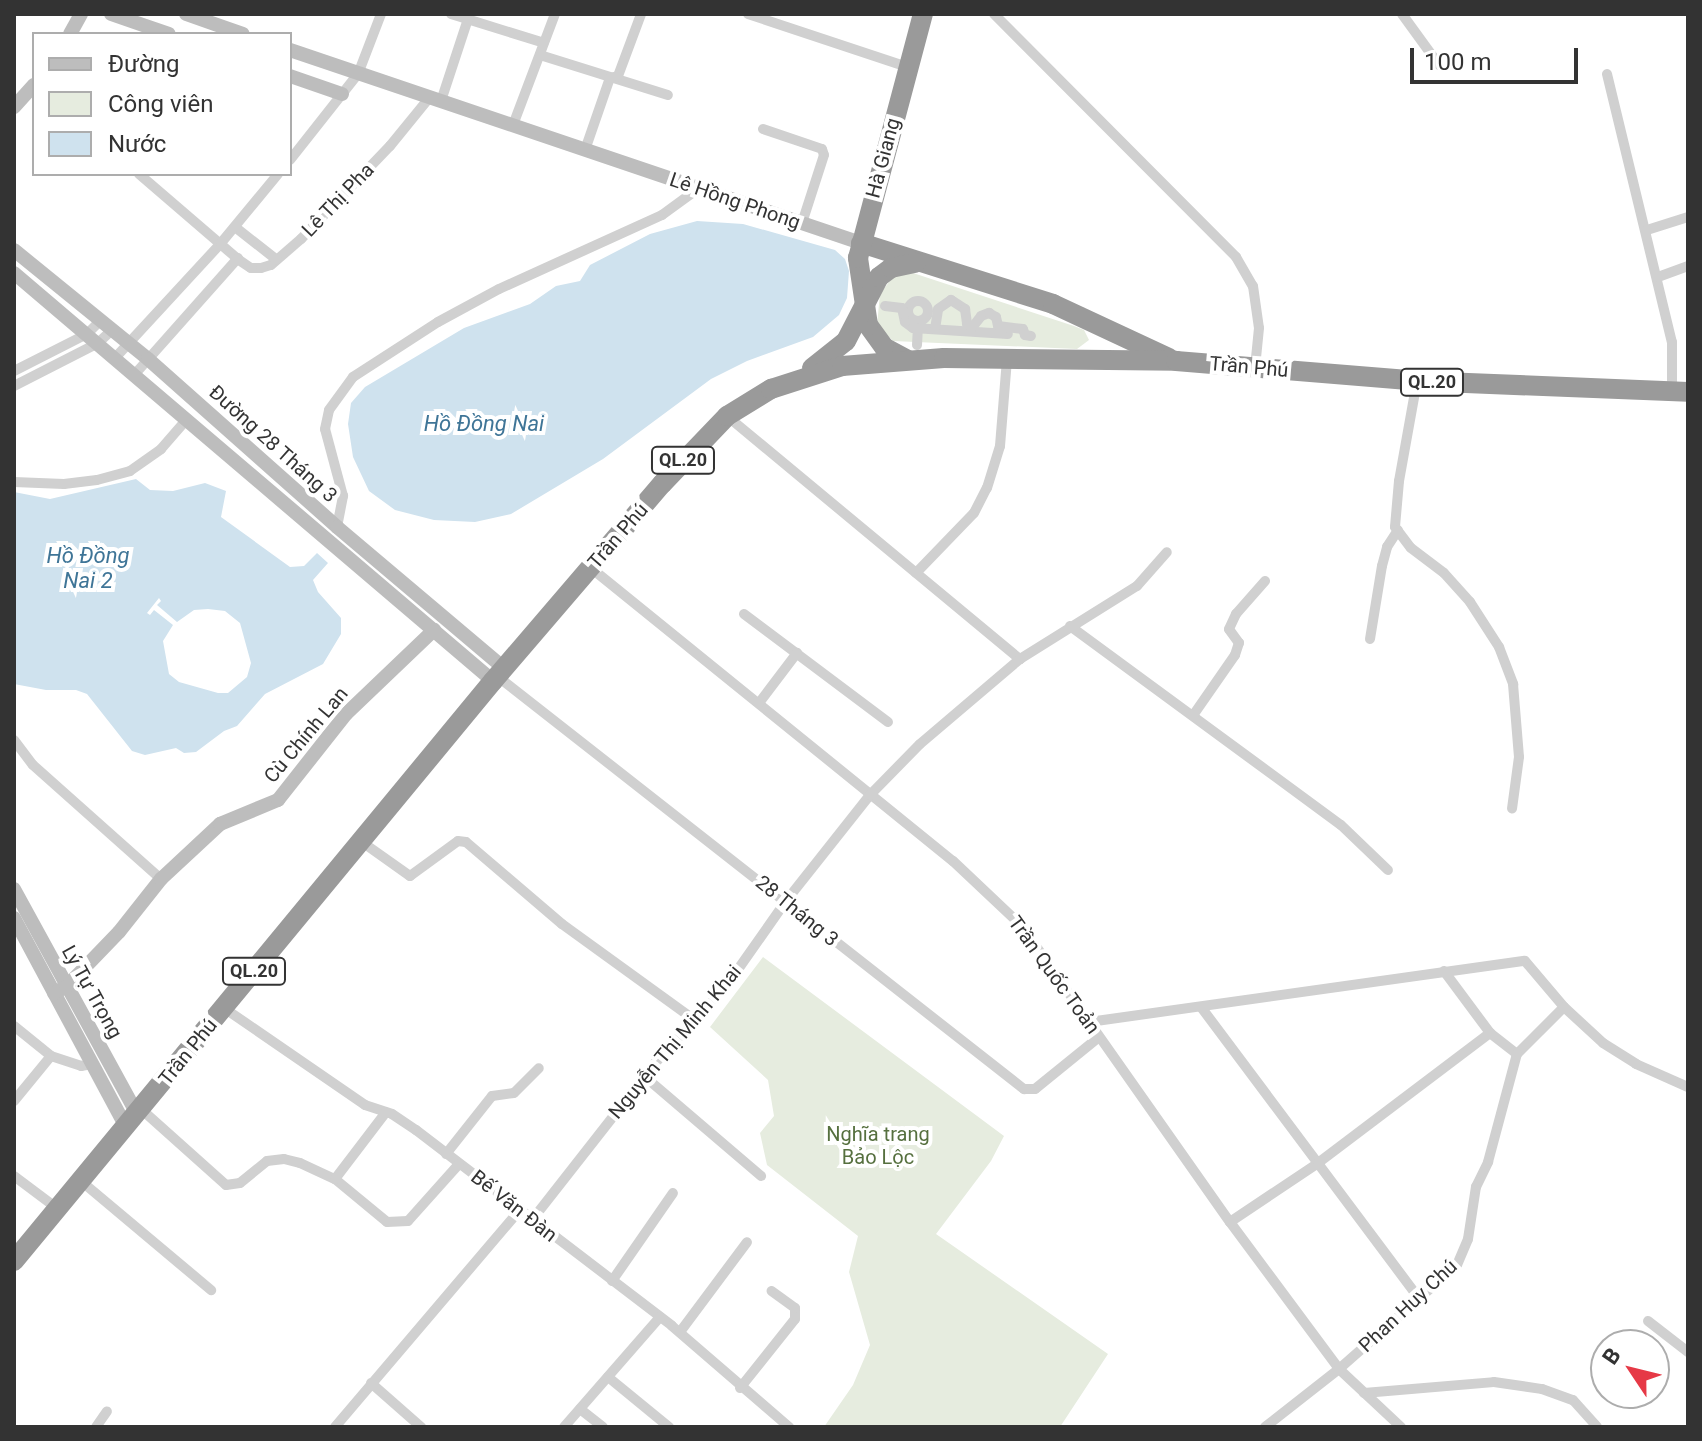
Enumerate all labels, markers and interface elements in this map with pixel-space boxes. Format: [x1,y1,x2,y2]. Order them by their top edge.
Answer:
legend [32,32,292,176]
scale bar [1414,32,1582,82]
text: 100 m [1424,48,1491,76]
text: Đường [108,50,179,78]
text: Công viên [108,90,213,118]
street label: Hà Giang [861,115,905,201]
text: Nước [108,130,166,158]
street label: Lê Thị Pha [297,158,379,242]
street label: Lê Hồng Phong [667,167,803,235]
street label: Trần Phú [1209,352,1289,382]
road number: QL.20 [1398,368,1466,396]
street label: Đường 28 Tháng 3 [204,380,342,508]
water label: Hồ Đồng Nai [424,411,544,437]
road number: QL.20 [649,446,717,474]
street label: Trần Phú [583,498,653,574]
water label: Hồ Đồng Nai 2 [46,542,130,594]
street label: Cù Chính Lan [259,682,353,788]
street label: 28 Tháng 3 [751,870,843,952]
street label: Trần Quốc Toản [1003,911,1105,1039]
street label: Lý Tự Trọng [56,941,128,1043]
road number: QL.20 [220,957,288,985]
street label: Nguyễn Thị Minh Khai [603,960,747,1124]
street label: Trần Phú [154,1014,222,1090]
park label: Nghĩa trang Bảo Lộc [826,1123,930,1170]
street label: Bế Văn Đàn [466,1165,562,1247]
street label: Phan Huy Chú [1354,1254,1462,1358]
north arrow [1590,1329,1670,1409]
text: B [1597,1343,1626,1369]

